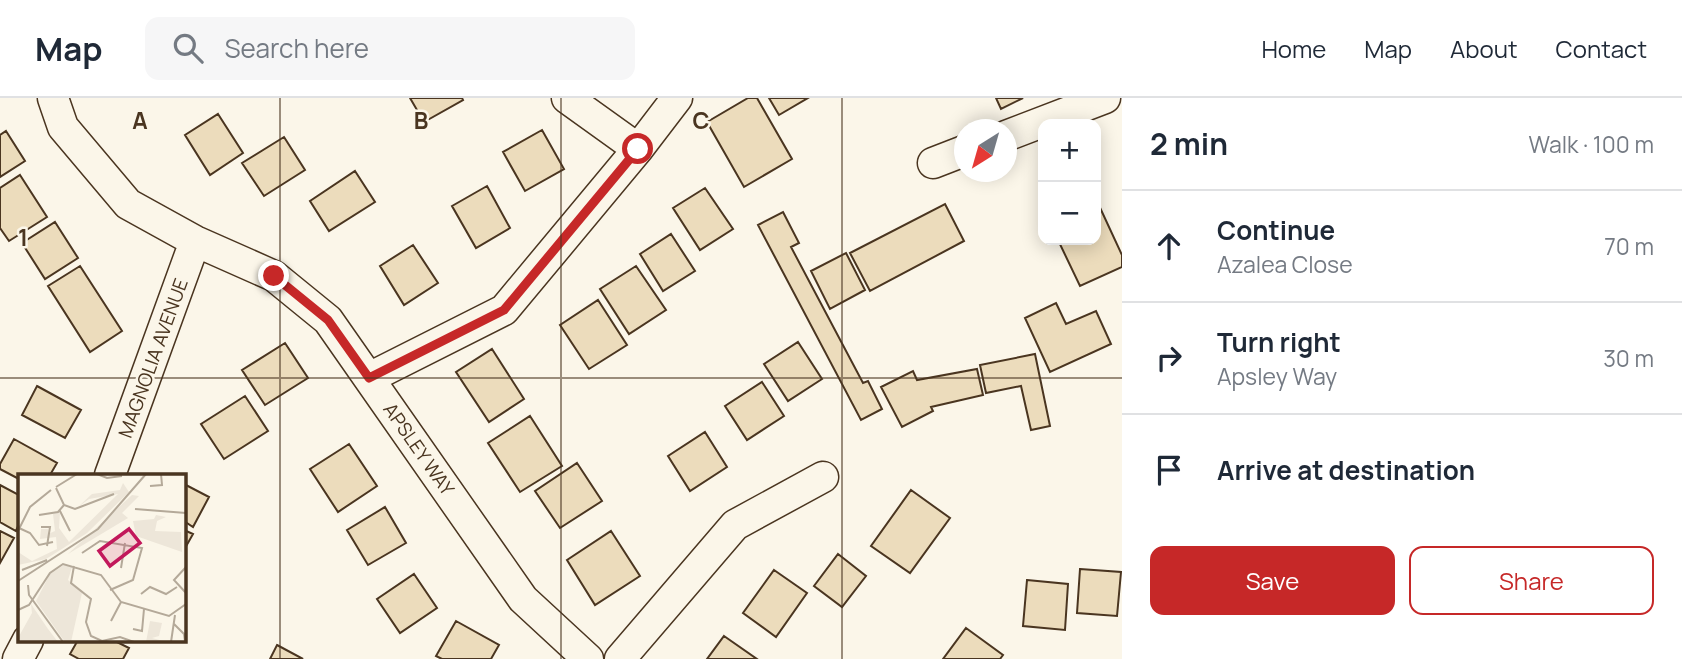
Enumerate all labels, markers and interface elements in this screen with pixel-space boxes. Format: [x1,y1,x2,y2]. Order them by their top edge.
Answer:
search box [145,17,635,80]
text: Map [35,26,103,71]
icon: search [169,29,207,67]
text: Search here [225,30,369,66]
text: Home [1261,32,1326,65]
text: Map [1364,32,1412,65]
text: About [1450,32,1518,65]
text: Contact [1556,32,1647,65]
text: A [132,104,148,136]
text: B [414,104,428,136]
text: C [693,104,710,136]
north arrow [954,119,1017,182]
map controls [1038,119,1101,245]
button: + [1038,119,1101,182]
text: 2 min [1150,123,1228,164]
text: Walk · 100 m [1528,128,1654,160]
route start [622,133,653,164]
button: − [1038,182,1101,245]
text: Continue [1217,212,1335,248]
text: 1 [18,221,28,253]
icon: ahead [1150,227,1188,265]
text: 70 m [1604,230,1654,262]
text: Azalea Close [1217,248,1353,280]
route end [258,260,289,291]
street label: MAGNOLIA AVENUE [112,275,194,441]
text: Turn right [1217,324,1341,360]
icon: right [1150,339,1188,377]
text: 30 m [1603,342,1654,374]
text: Apsley Way [1217,360,1337,392]
street label: APSLEY WAY [378,398,461,501]
icon: arrive [1150,451,1188,489]
text: Arrive at destination [1217,452,1475,488]
inset map [18,474,186,642]
button: Save [1150,546,1395,615]
button: Share [1409,546,1654,615]

